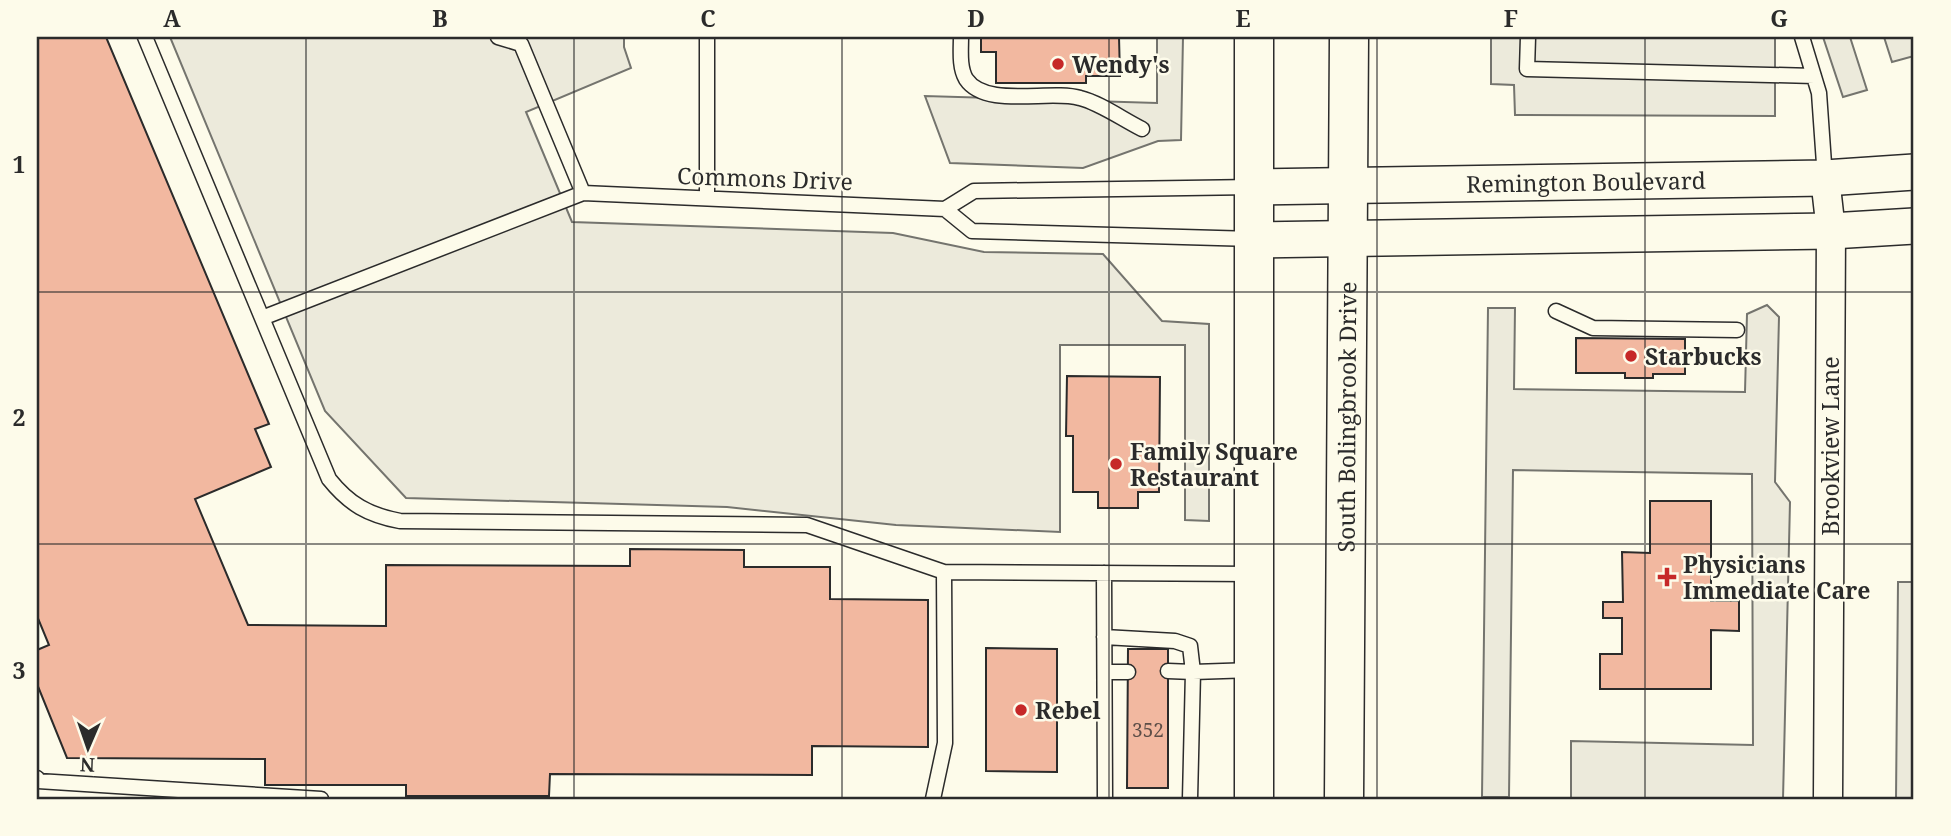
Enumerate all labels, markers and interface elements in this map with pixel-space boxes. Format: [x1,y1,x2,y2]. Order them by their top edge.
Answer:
text: A [163,2,181,34]
text: B [432,2,448,34]
text: C [700,2,716,34]
text: D [967,2,985,34]
text: E [1235,2,1251,34]
text: F [1504,2,1518,34]
text: G [1770,2,1788,34]
place label: Wendy's [1072,48,1170,80]
marker: Wendy's [1050,56,1066,72]
text: 1 [13,148,26,180]
street label: Commons Drive [677,159,853,197]
street label: Remington Boulevard [1466,164,1706,200]
street label: South Bolingbrook Drive [1330,282,1363,552]
place label: Starbucks [1645,340,1762,372]
marker: Starbucks [1623,348,1639,364]
street label: Brookview Lane [1814,356,1846,536]
text: 2 [13,401,26,433]
place label: Family Square Restaurant [1130,435,1298,493]
marker: Family Square Restaurant [1108,456,1124,472]
place label: Physicians Immediate Care [1683,548,1870,606]
marker: Physicians Immediate Care [1657,567,1677,587]
text: 3 [13,654,26,686]
place label: Rebel [1035,694,1101,726]
marker: Rebel [1013,702,1029,718]
north arrow [52,714,122,784]
house number: 352 [1132,717,1164,743]
text: N [79,752,95,778]

